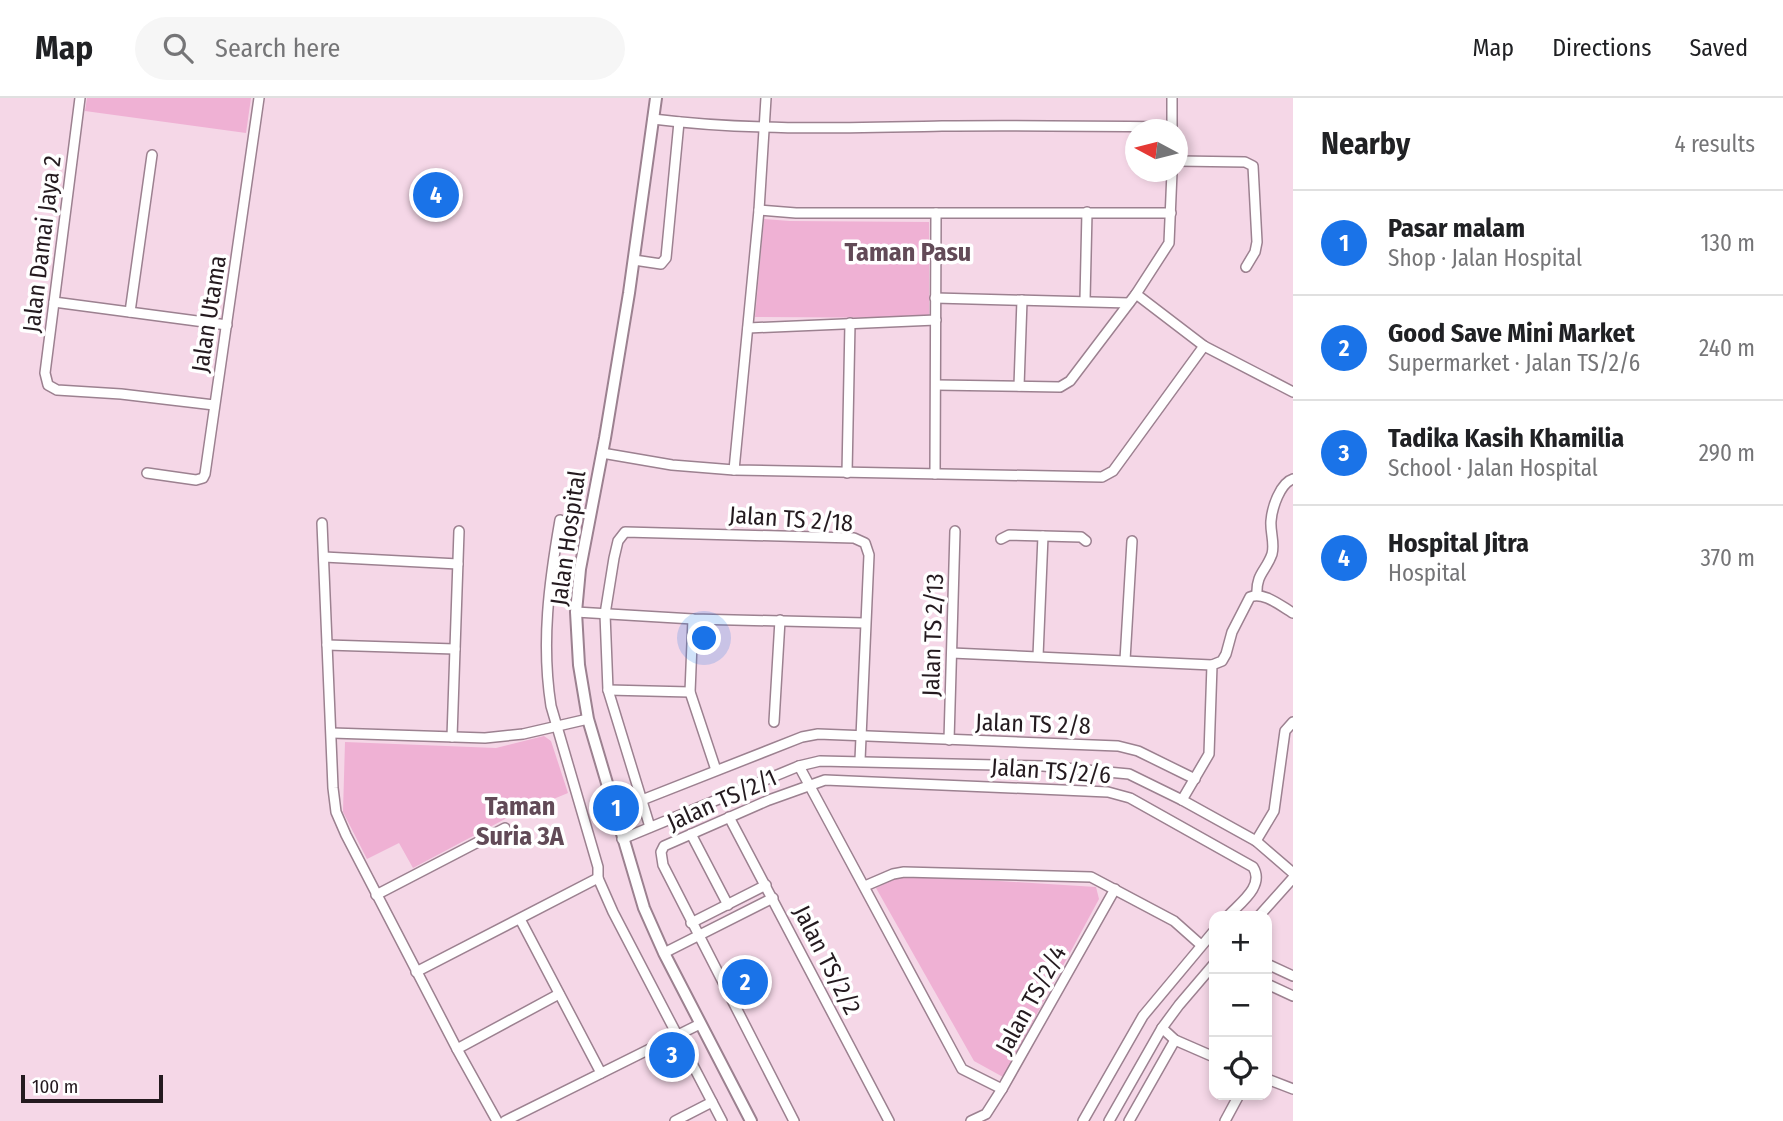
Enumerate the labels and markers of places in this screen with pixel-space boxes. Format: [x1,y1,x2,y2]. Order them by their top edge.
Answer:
pin: 4 [413,169,459,221]
pin: 1 [593,782,639,834]
pin: 2 [722,956,768,1008]
pin: 3 [649,1029,695,1081]

